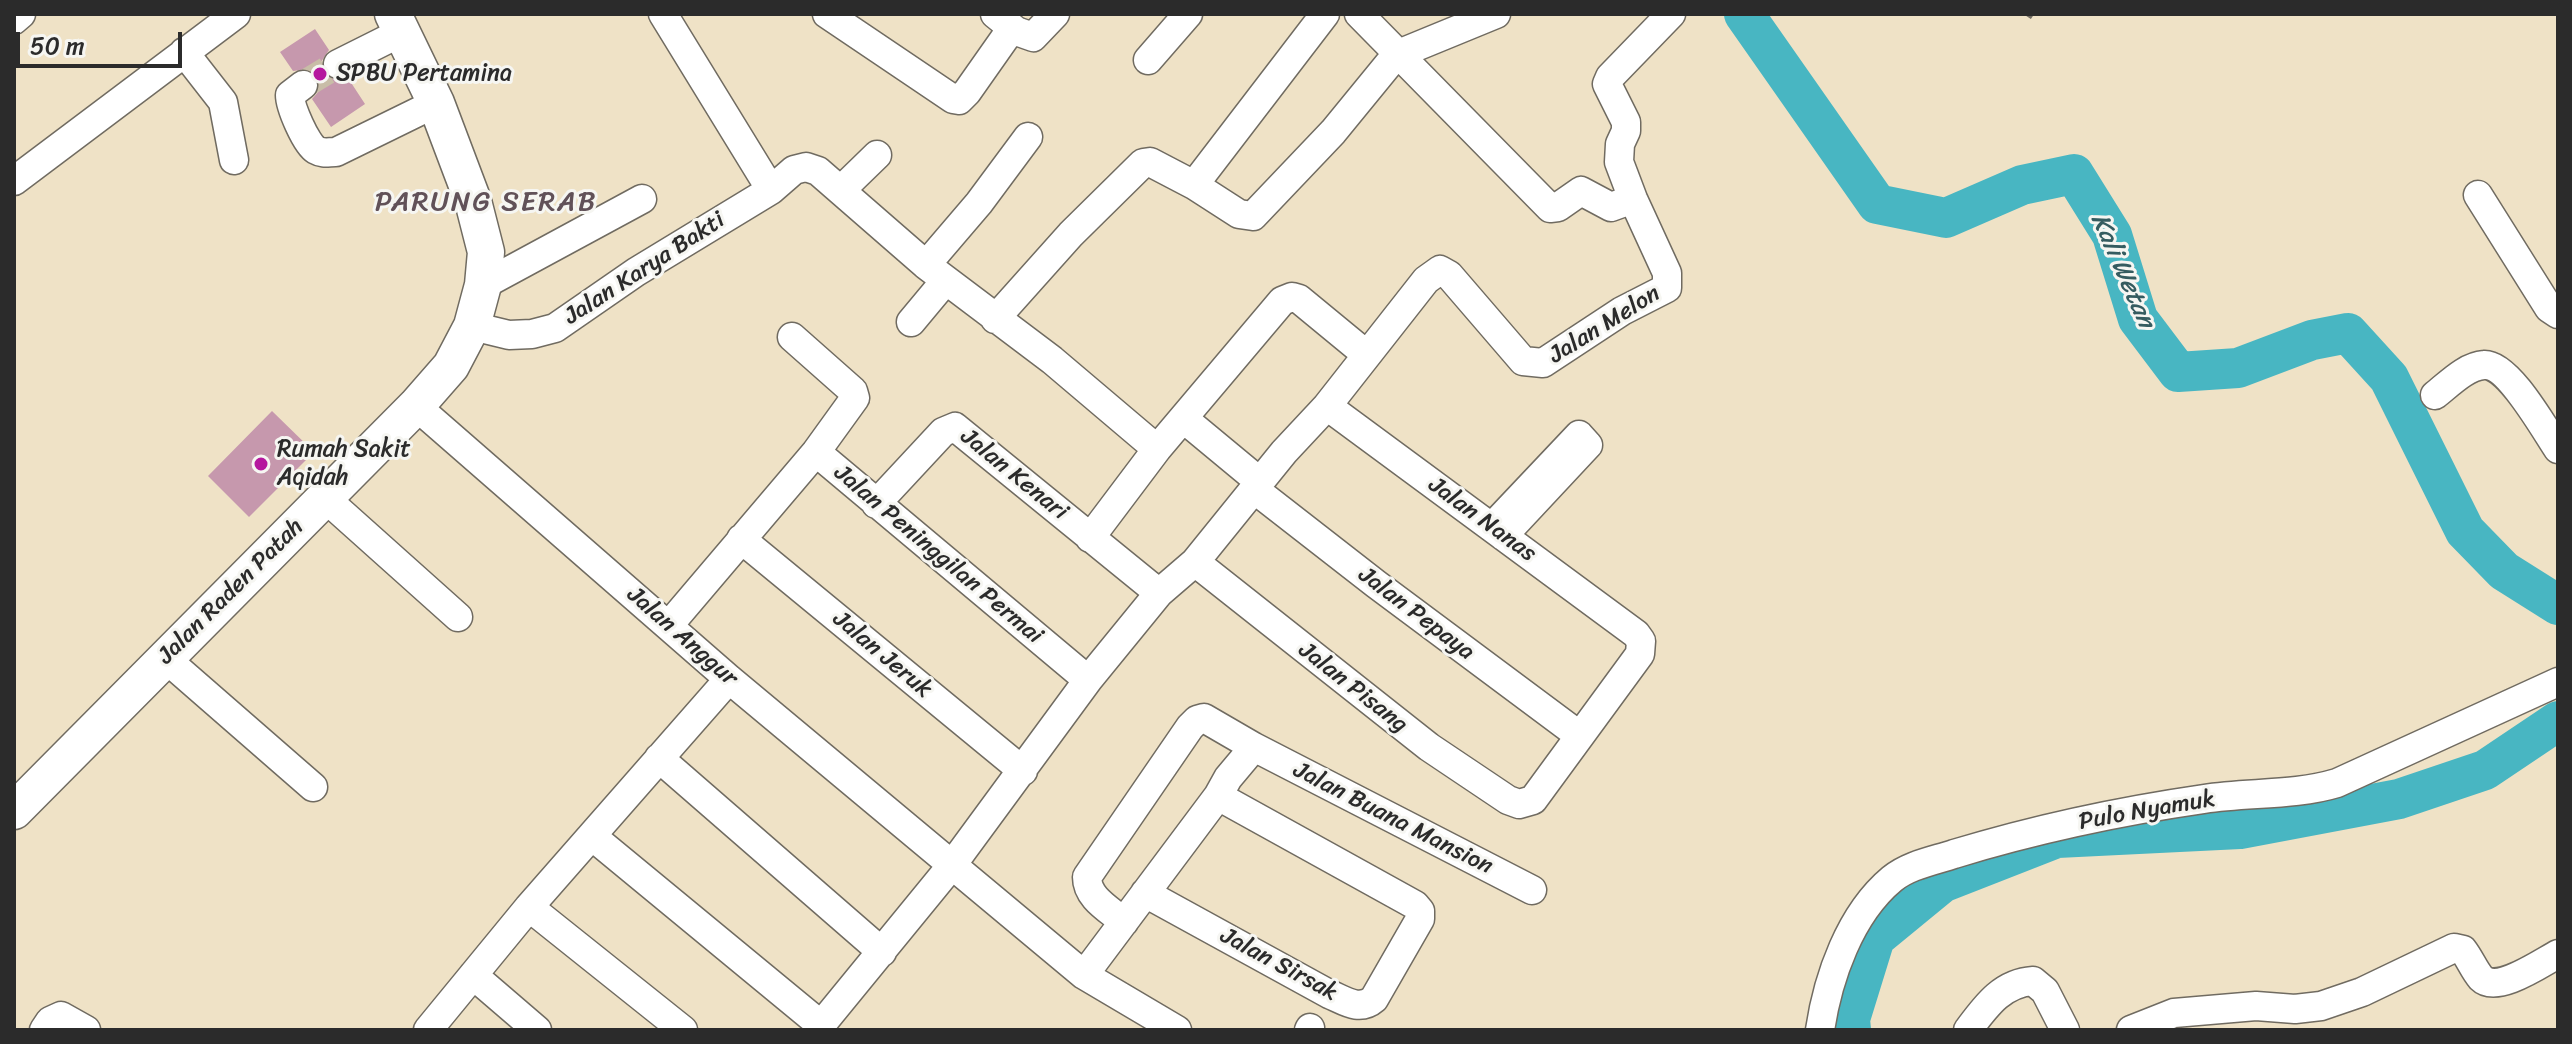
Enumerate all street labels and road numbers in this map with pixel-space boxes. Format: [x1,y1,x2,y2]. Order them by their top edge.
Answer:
street label: Jalan Karya Bakti [559,206,731,332]
street label: Jalan Melon [1544,280,1666,370]
street label: Jalan Kenari [955,423,1073,527]
street label: Jalan Peninggilan Permai [828,459,1048,651]
street label: Jalan Nanas [1423,471,1541,569]
street label: Jalan Raden Patah [152,513,310,671]
street label: Jalan Pepaya [1352,561,1480,667]
street label: Jalan Anggur [621,581,743,693]
street label: Jalan Jeruk [827,605,937,705]
street label: Jalan Pisang [1293,636,1413,740]
street label: Jalan Buana Mansion [1289,756,1497,882]
street label: Pulo Nyamuk [2077,785,2217,837]
street label: Jalan Sirsak [1215,922,1343,1008]

